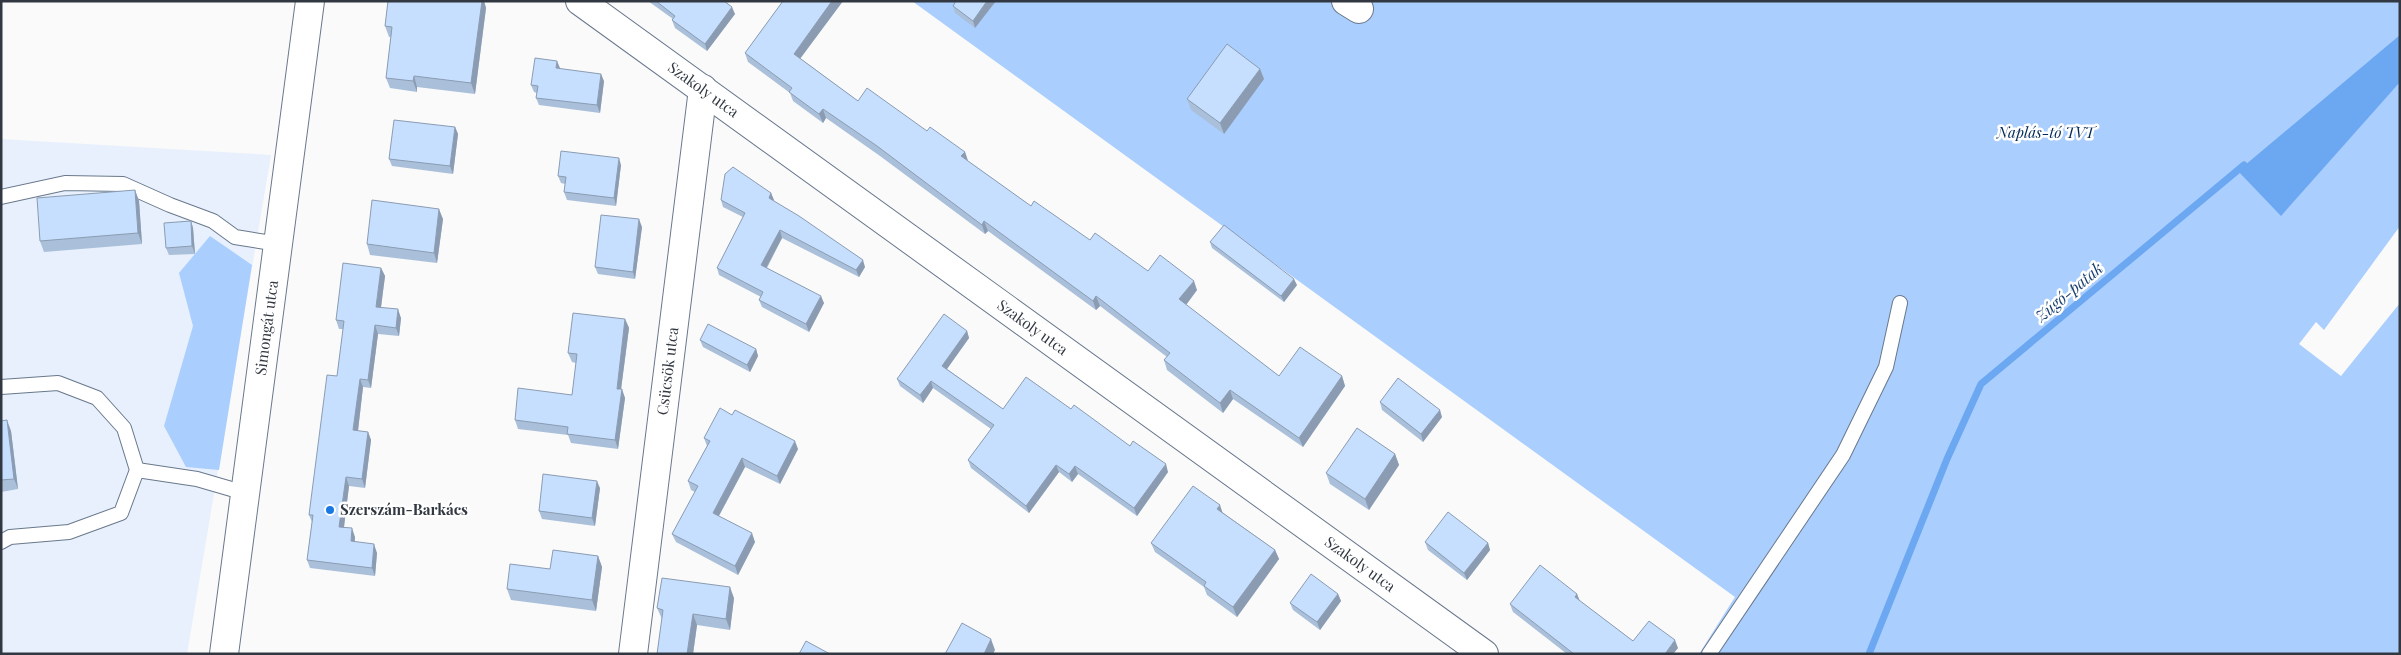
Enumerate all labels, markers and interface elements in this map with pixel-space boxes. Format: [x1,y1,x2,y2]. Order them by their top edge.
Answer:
street label: Szakoly utca [664,57,744,122]
park label: Naplás-tó TVT [1995,122,2098,142]
water label: Zúgó-patak [2030,257,2107,327]
street label: Simongát utca [250,278,282,376]
street label: Szakoly utca [994,295,1073,360]
street label: Csücsök utca [652,325,682,416]
place label: Szerszám-Barkács [340,499,468,519]
marker: Szerszám-Barkács [324,504,336,516]
street label: Szakoly utca [1321,531,1400,596]

